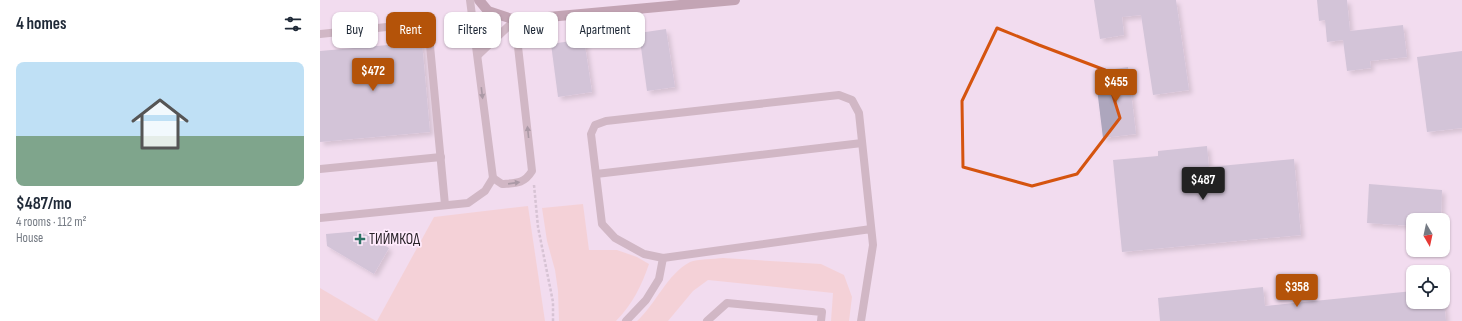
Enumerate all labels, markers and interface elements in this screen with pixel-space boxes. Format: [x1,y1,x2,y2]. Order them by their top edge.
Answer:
chip: Buy [332,12,378,48]
chip: Rent [386,12,436,48]
chip: Filters [444,12,501,48]
chip: New [509,12,558,48]
chip: Apartment [566,12,645,48]
icon: filters [282,13,304,35]
text: 4 homes [16,14,67,34]
pin: $472 [349,58,397,92]
text: $472 [361,63,385,79]
pin: $455 [1092,69,1140,103]
text: $455 [1104,74,1128,90]
one-way arrow [479,87,486,99]
icon: home [124,88,196,160]
one-way arrow [525,126,531,138]
pin: $487 [1179,167,1227,201]
text: $487 [1191,172,1215,188]
one-way arrow [508,180,520,186]
text: $487/mo [16,194,72,214]
north arrow [1406,213,1450,257]
map controls [1406,213,1450,309]
text: 4 rooms · 112 m² [16,214,87,230]
text: House [16,230,43,246]
place label: ТИЙМКОД [369,230,421,249]
marker: ТИЙМКОД [354,233,366,245]
button: locate [1406,265,1450,309]
pin: $358 [1273,274,1321,308]
text: $358 [1285,279,1309,295]

